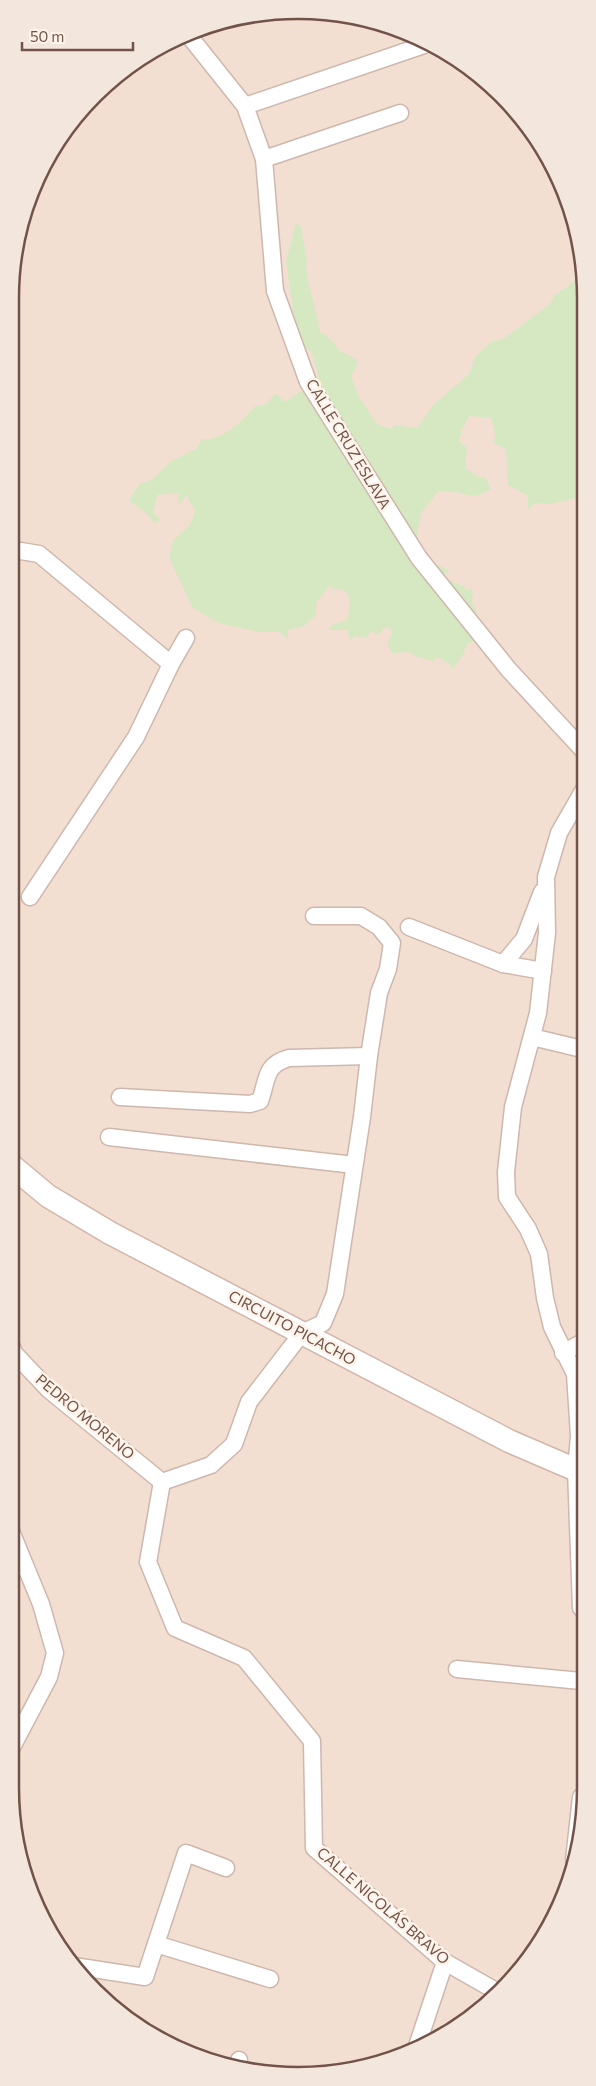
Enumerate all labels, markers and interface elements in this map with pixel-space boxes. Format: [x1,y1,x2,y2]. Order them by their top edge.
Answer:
scale bar [22,20,134,52]
text: 50 m [30,27,64,45]
street label: CALLE CRUZ ESLAVA [303,375,395,512]
street label: CIRCUITO PICACHO [226,1286,359,1368]
street label: PEDRO MORENO [33,1370,139,1463]
street label: CALLE NICOLÁS BRAVO [314,1842,454,1968]

